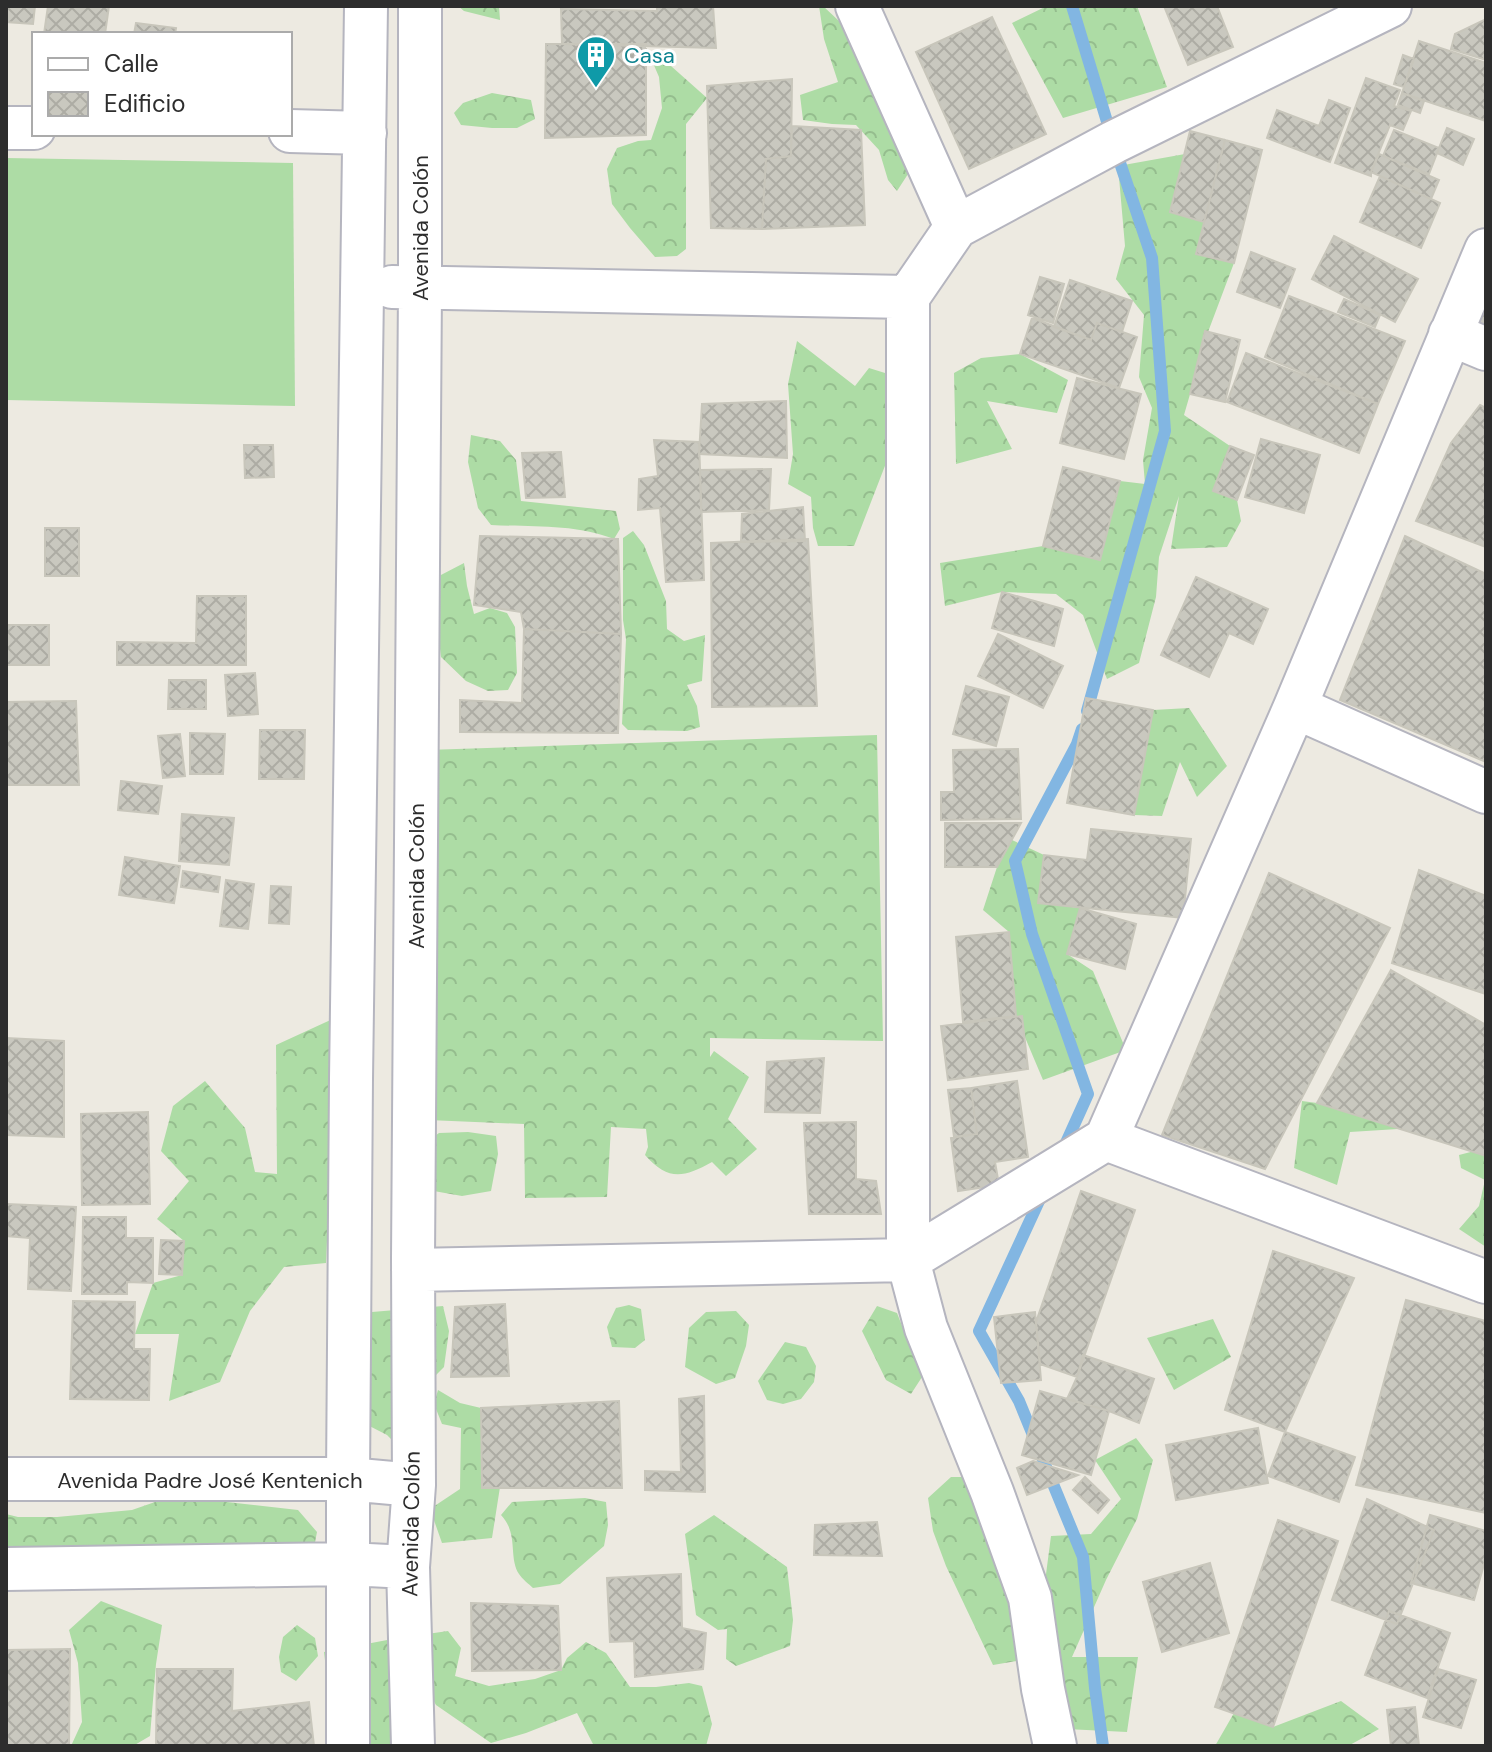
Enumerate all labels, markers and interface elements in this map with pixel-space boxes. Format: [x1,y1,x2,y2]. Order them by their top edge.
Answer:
legend [32,32,292,136]
building icon: Casa [575,34,617,89]
place label: Casa [624,41,675,70]
text: Calle [104,48,159,79]
text: Edificio [104,88,186,119]
street label: Avenida Colón [406,155,435,301]
street label: Avenida Colón [402,803,431,949]
street label: Avenida Colón [395,1451,427,1597]
street label: Avenida Padre José Kentenich [57,1466,363,1495]

